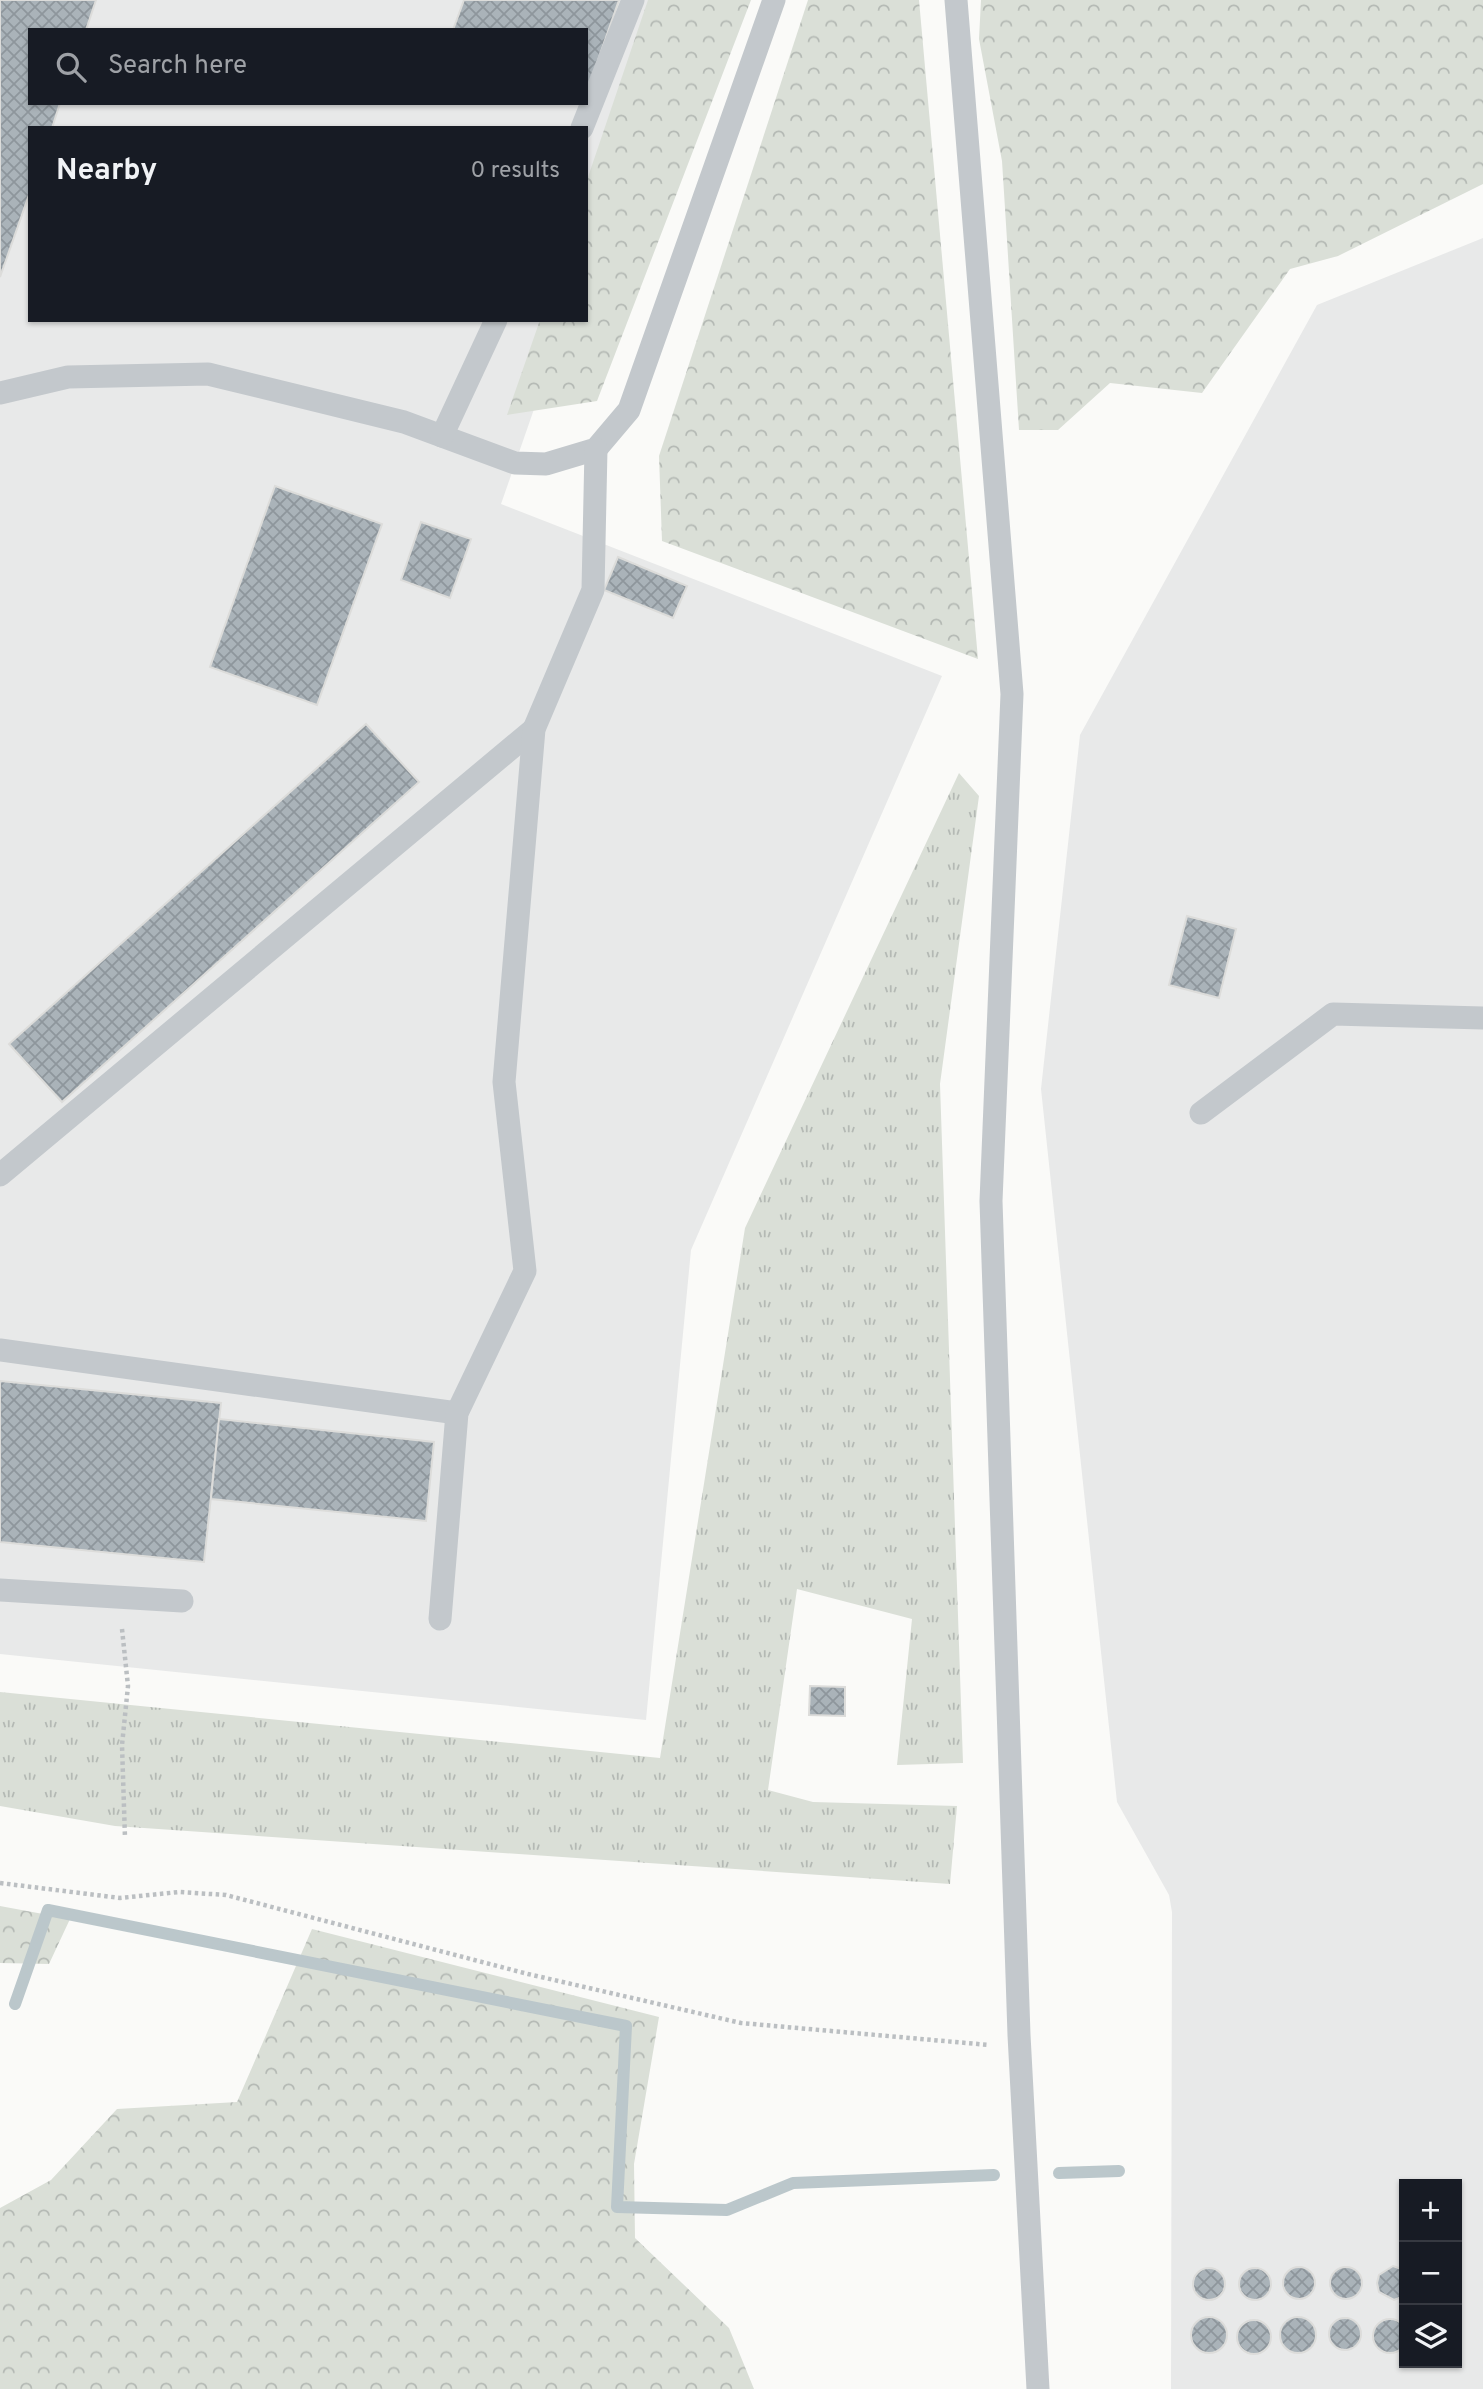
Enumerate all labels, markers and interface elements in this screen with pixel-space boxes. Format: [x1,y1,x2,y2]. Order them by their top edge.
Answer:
search box [28,28,588,105]
icon: search [52,48,90,86]
text: Search here [108,50,247,83]
text: Nearby [56,153,157,190]
text: 0 results [471,157,560,186]
map controls [1399,2179,1462,2368]
button: + [1399,2179,1462,2242]
button: − [1399,2242,1462,2305]
button: layers [1399,2305,1462,2368]

